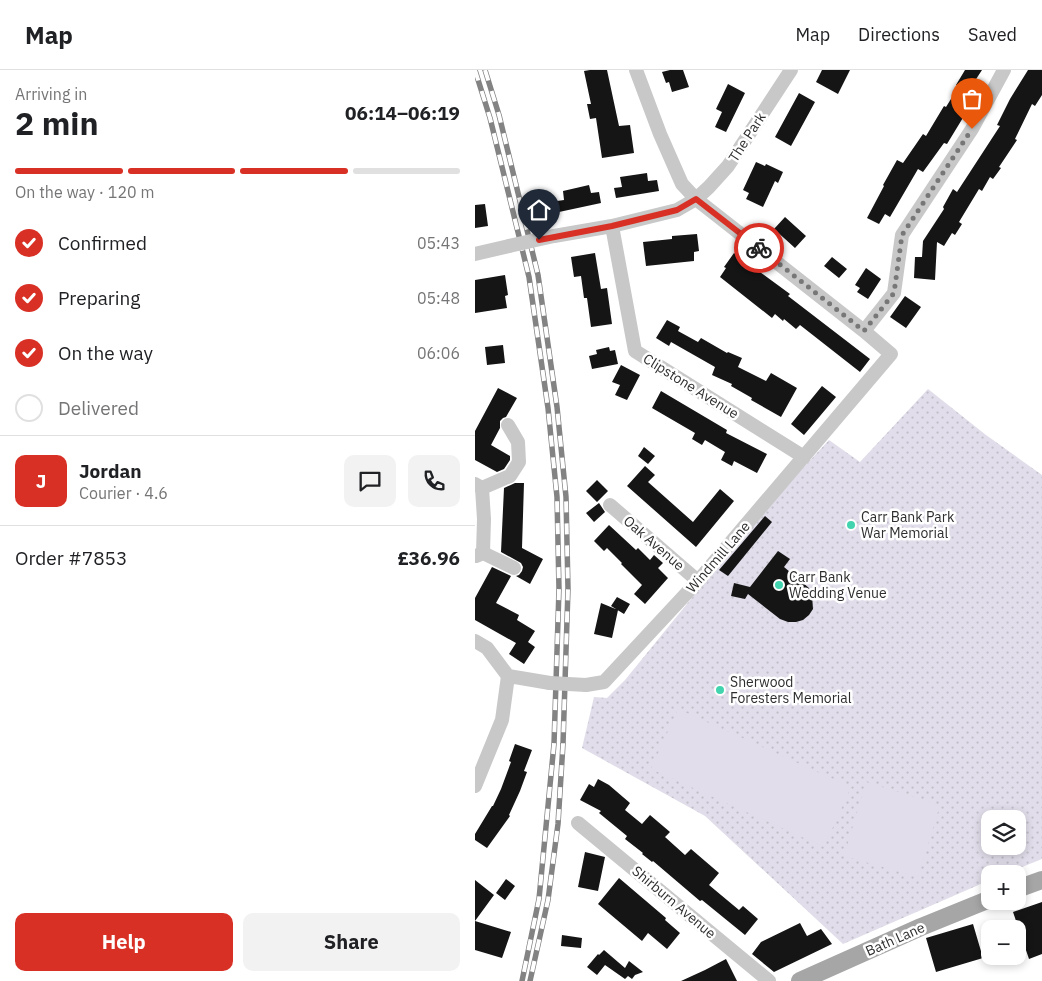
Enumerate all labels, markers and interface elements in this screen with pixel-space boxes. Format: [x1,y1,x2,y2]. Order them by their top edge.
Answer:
text: Map [25,19,73,51]
text: Map [795,23,830,46]
text: Directions [858,23,940,46]
text: Saved [968,23,1017,46]
pin [951,78,993,129]
text: Arriving in [15,84,87,104]
icon: bag [958,85,986,113]
text: 06:14–06:19 [345,101,460,125]
text: 2 min [15,102,99,144]
street label: The Park [724,108,770,165]
text: On the way · 120 m [15,182,154,202]
pin [518,189,560,240]
icon: home [525,196,553,224]
courier [734,223,784,273]
icon: check [15,229,43,257]
text: Confirmed [58,231,147,255]
text: 05:43 [417,233,460,253]
icon: bike [745,234,773,262]
icon: check [15,284,43,312]
text: Preparing [58,286,140,310]
text: 05:48 [417,288,460,308]
icon: check [15,339,43,367]
text: On the way [58,341,153,365]
text: 06:06 [417,343,460,363]
street label: Clipstone Avenue [640,349,742,423]
text: Delivered [58,396,139,420]
button: chat [344,455,396,507]
button: phone [408,455,460,507]
text: Jordan [79,459,142,483]
text: J [36,469,46,493]
text: Courier · 4.6 [79,483,168,503]
place label: Carr Bank Park War Memorial [861,508,955,542]
street label: Oak Avenue [620,512,688,575]
street label: Windmill Lane [682,517,754,596]
marker: Carr Bank Park War Memorial [845,519,857,531]
text: Order #7853 [15,546,127,570]
text: £36.96 [397,546,460,570]
place label: Carr Bank Wedding Venue [789,568,887,602]
marker: Carr Bank Wedding Venue [773,579,785,591]
place label: Sherwood Foresters Memorial [730,673,852,707]
marker: Sherwood Foresters Memorial [714,684,726,696]
map controls [981,810,1026,965]
button: layers [981,810,1026,855]
street label: Shirburn Avenue [628,862,720,942]
button: + [981,865,1026,910]
button: Help [15,913,233,971]
button: Share [243,913,460,971]
street label: Bath Lane [863,918,928,960]
button: − [981,920,1026,965]

